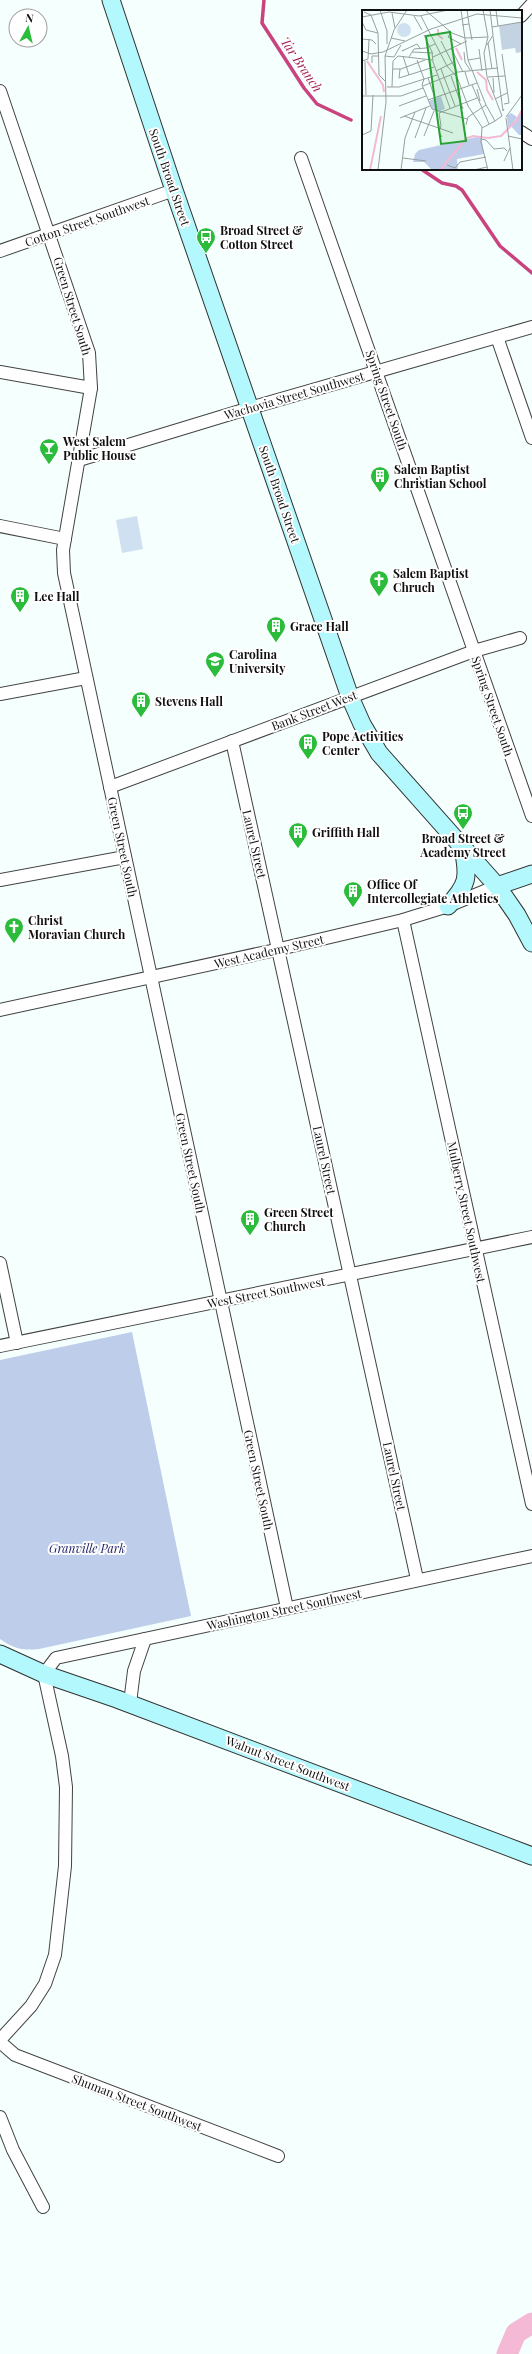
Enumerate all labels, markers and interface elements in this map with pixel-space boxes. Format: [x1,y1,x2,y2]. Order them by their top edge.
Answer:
north arrow [8,8,48,48]
text: N [24,10,34,26]
inset map [362,10,522,170]
water label: Tar Branch [277,33,327,95]
street label: South Broad Street [146,126,194,228]
street label: Cotton Street Southwest [23,192,152,250]
place label: Broad Street & Cotton Street [220,222,303,252]
bus stop icon: Broad Street & Cotton Street [195,226,217,254]
street label: Green Street South [50,255,96,357]
street label: Spring Street South [362,348,412,452]
street label: Wachovia Street Southwest [221,367,367,423]
place label: West Salem Public House [62,433,136,463]
bar icon: West Salem Public House [38,437,60,465]
street label: South Broad Street [256,443,304,545]
place label: Salem Baptist Christian School [394,461,487,491]
building icon: Salem Baptist Christian School [369,465,391,493]
place label: Salem Baptist Chruch [393,565,469,595]
church icon: Salem Baptist Chruch [368,569,390,597]
building icon: Lee Hall [9,585,31,613]
place label: Lee Hall [34,588,80,604]
building icon: Grace Hall [265,615,287,643]
place label: Grace Hall [290,618,349,634]
place label: Carolina University [229,646,286,676]
school or university icon: Carolina University [204,650,226,678]
street label: Spring Street South [468,654,518,758]
street label: Bank Street West [269,686,360,734]
building icon: Stevens Hall [130,690,152,718]
place label: Stevens Hall [155,693,223,709]
place label: Pope Activities Center [322,728,404,758]
building icon: Pope Activities Center [297,732,319,760]
street label: Green Street South [105,795,141,899]
bus stop icon: Broad Street & Academy Street [452,802,474,830]
street label: Laurel Street [239,808,271,881]
building icon: Griffith Hall [287,821,309,849]
place label: Griffith Hall [312,824,380,840]
place label: Broad Street & Academy Street [419,830,507,860]
place label: Office Of Intercollegiate Athletics [367,876,499,906]
building icon: Office Of Intercollegiate Athletics [342,880,364,908]
place label: Christ Moravian Church [28,912,126,942]
church icon: Christ Moravian Church [3,916,25,944]
street label: West Academy Street [212,930,326,972]
street label: Green Street South [173,1111,209,1215]
street label: Laurel Street [310,1124,340,1197]
street label: Mulberry Street Southwest [444,1140,490,1285]
place label: Green Street Church [264,1204,334,1234]
building icon: Green Street Church [239,1208,261,1236]
street label: West Street Southwest [205,1273,327,1311]
street label: Green Street South [241,1428,277,1532]
street label: Laurel Street [380,1440,410,1513]
park label: Granville Park [49,1540,125,1556]
street label: Washington Street Southwest [204,1585,363,1633]
street label: Walnut Street Southwest [223,1732,353,1794]
street label: Shuman Street Southwest [70,2070,205,2135]

